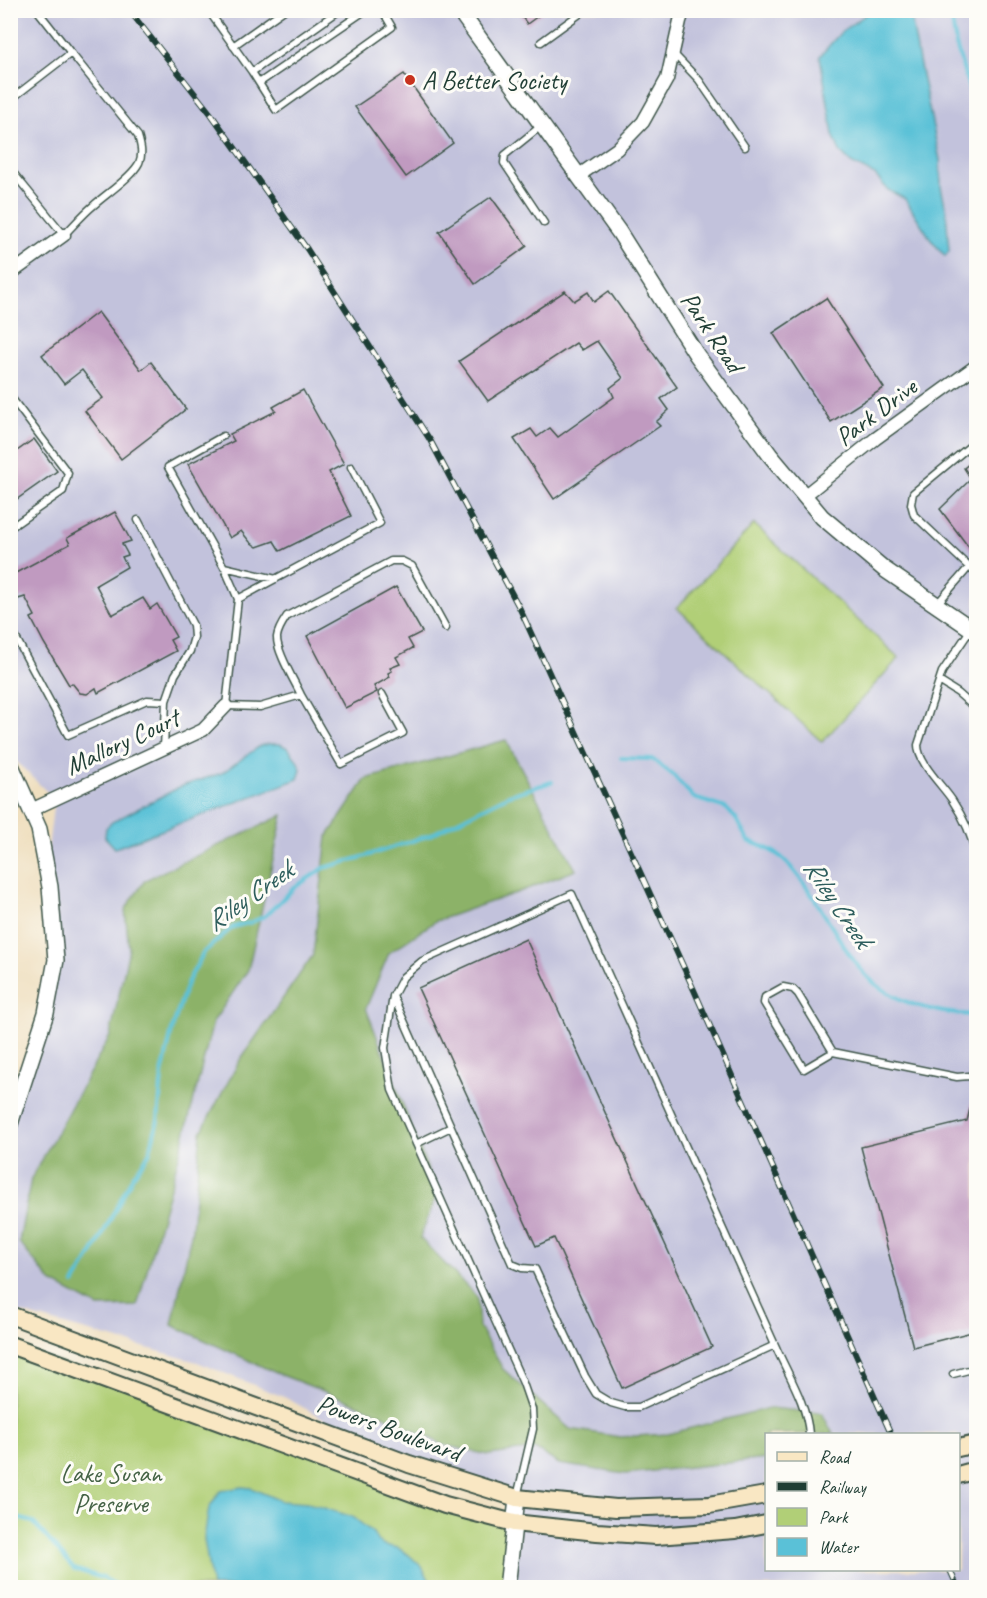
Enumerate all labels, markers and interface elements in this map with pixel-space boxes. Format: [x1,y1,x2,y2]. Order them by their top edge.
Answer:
place label: A Better Society [422,64,569,97]
marker: A Better Society [403,73,417,87]
street label: Park Road [673,285,753,382]
street label: Park Drive [829,370,925,453]
street label: Mallory Court [60,700,187,783]
water label: Riley Creek [199,851,303,938]
water label: Riley Creek [796,853,883,958]
street label: Powers Boulevard [312,1387,469,1471]
legend [765,1433,960,1571]
text: Road [819,1446,852,1468]
park label: Lake Susan Preserve [61,1457,163,1520]
text: Railway [819,1476,867,1498]
text: Park [819,1506,849,1528]
text: Water [819,1536,860,1558]

